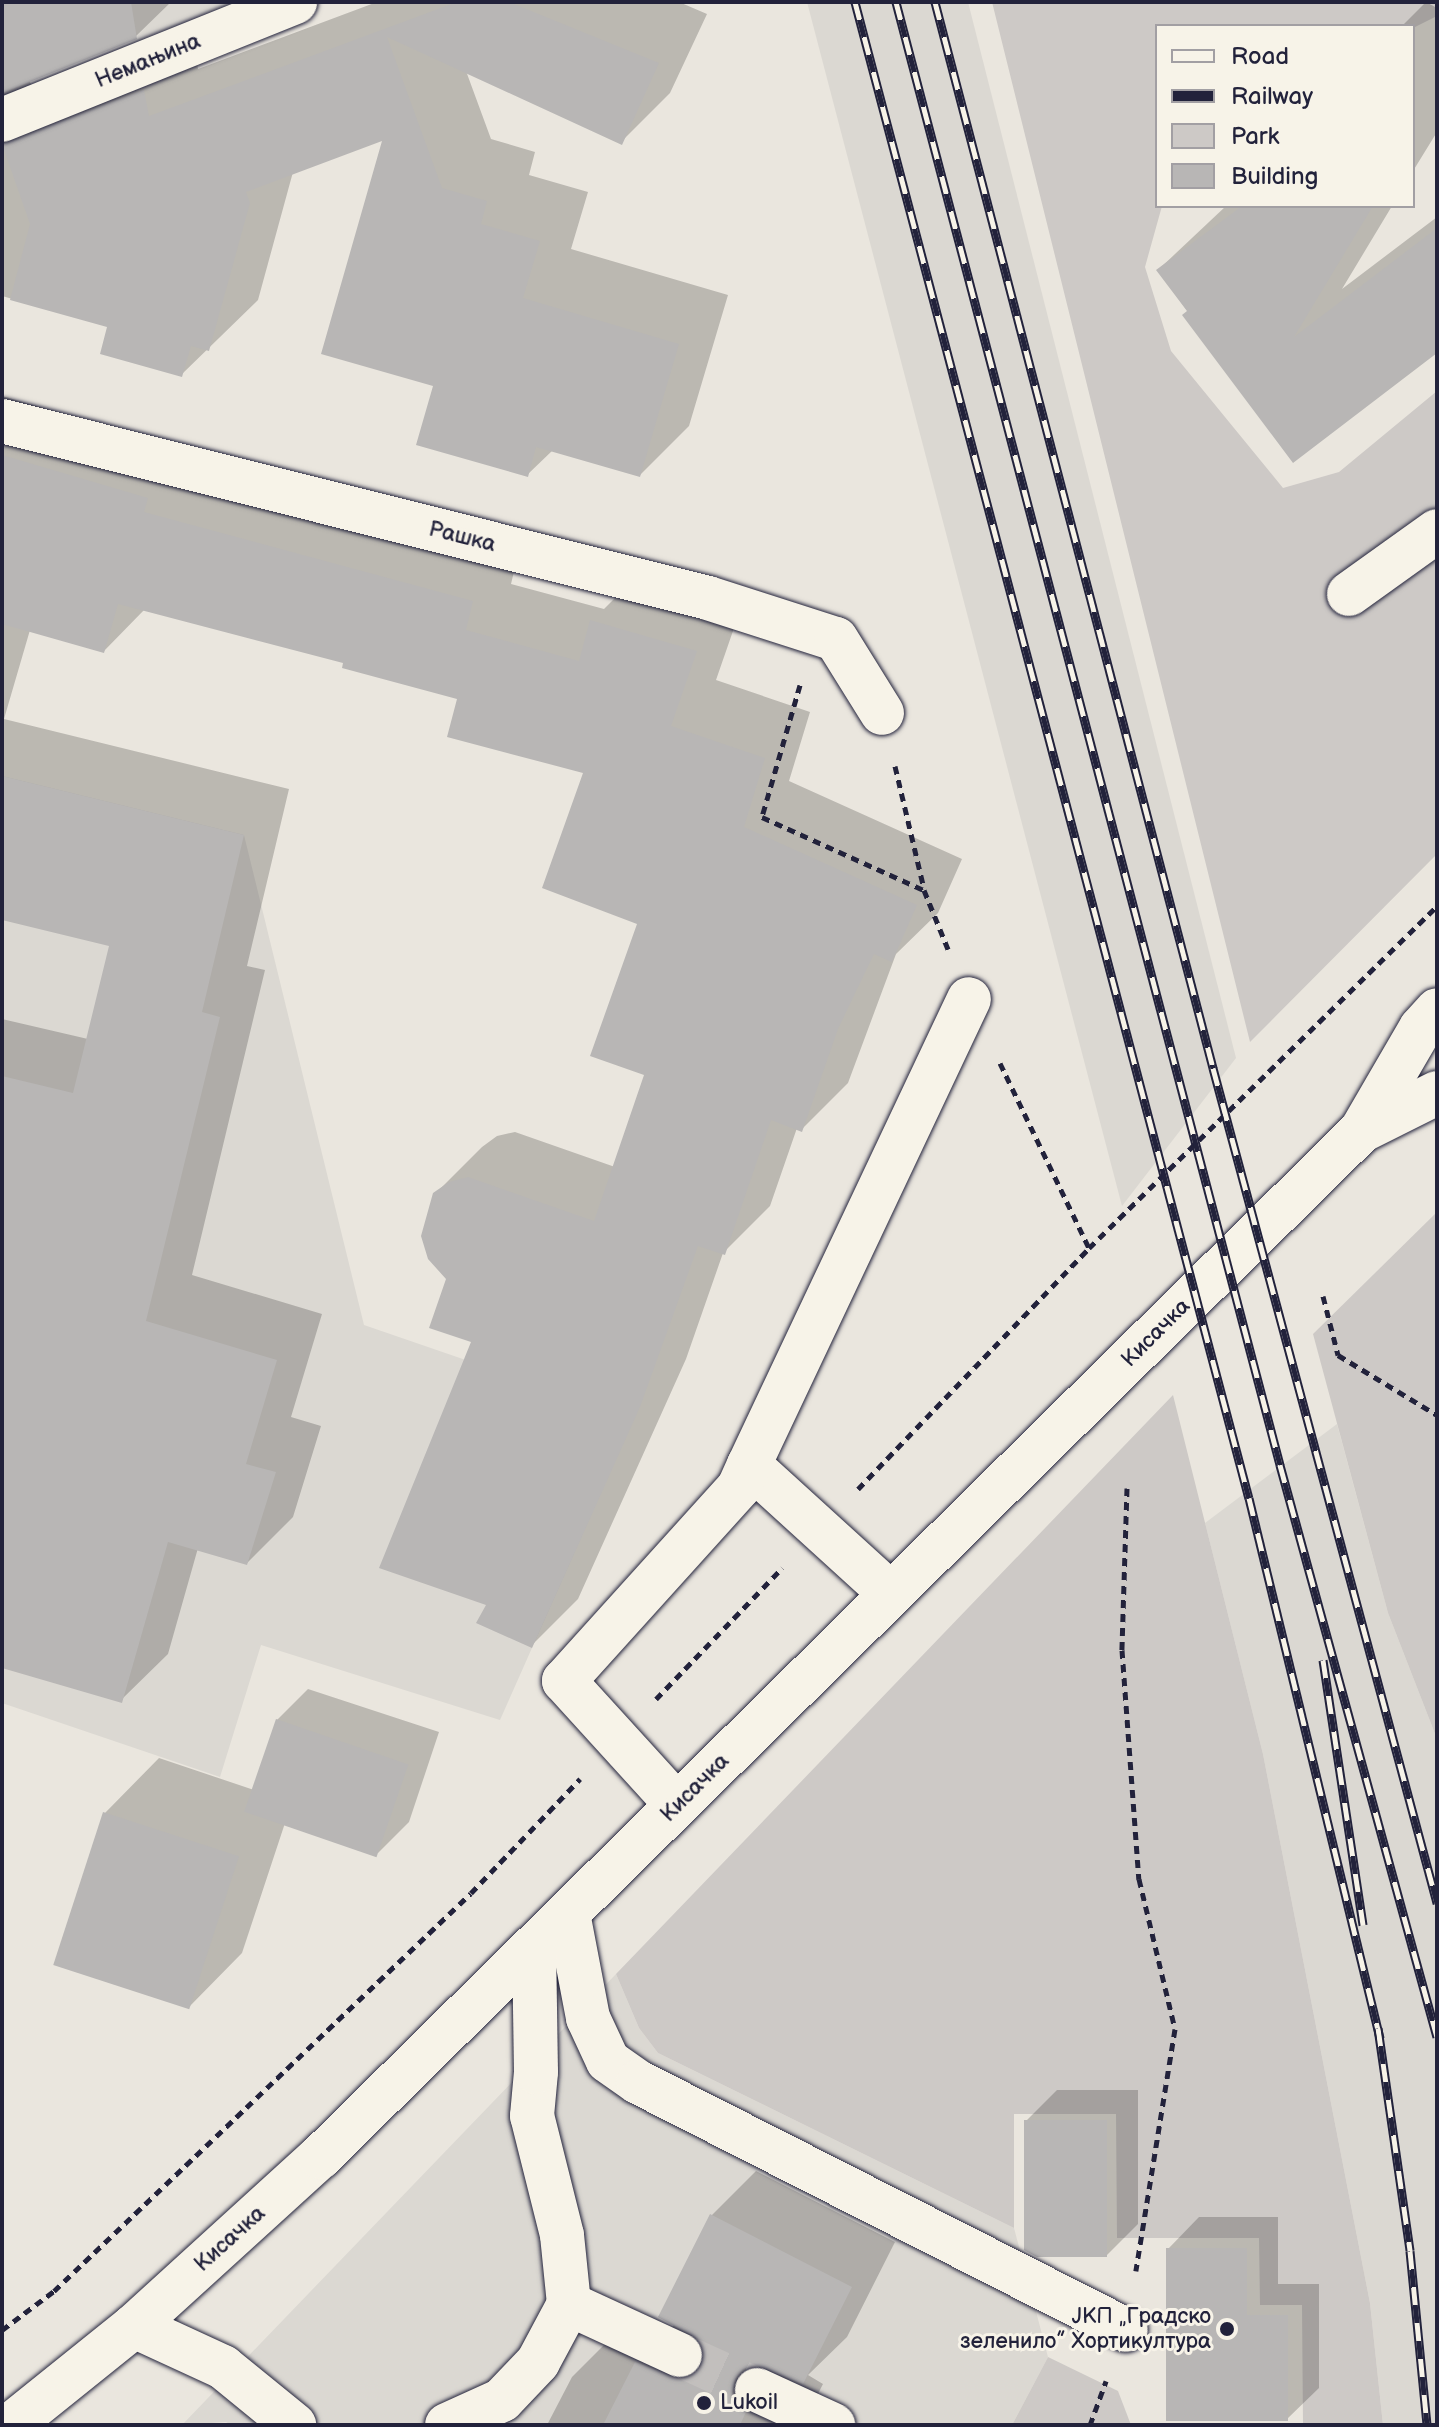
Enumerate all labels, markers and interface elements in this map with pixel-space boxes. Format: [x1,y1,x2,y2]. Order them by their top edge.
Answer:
legend [1155,24,1415,208]
street label: Немањина [92,28,204,94]
text: Road [1231,42,1289,71]
text: Railway [1231,82,1313,111]
text: Park [1231,122,1279,151]
text: Building [1231,162,1318,191]
street label: Рашка [426,516,498,558]
street label: Кисачка [1116,1293,1196,1373]
street label: Кисачка [655,1748,735,1828]
street label: Кисачка [189,2200,271,2278]
place label: ЈКП „Градско зеленило” Хортикултура [960,2303,1211,2354]
marker: ЈКП „Градско зеленило” Хортикултура [1218,2320,1236,2338]
place label: Lukoil [720,2390,778,2416]
marker: Lukoil [695,2394,713,2412]

